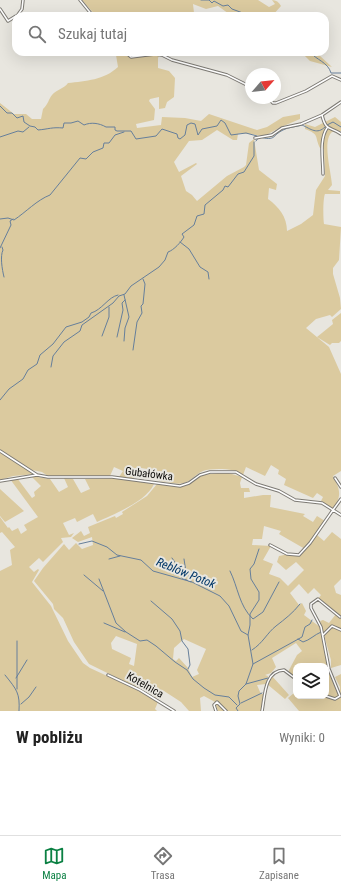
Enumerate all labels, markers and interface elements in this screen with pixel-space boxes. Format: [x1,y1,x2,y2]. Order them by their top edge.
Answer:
search box [12,12,329,56]
icon: search [26,23,48,45]
text: Szukaj tutaj [58,25,127,43]
north arrow [245,68,281,104]
street label: Gubałówka [124,465,174,483]
water label: Reblów Potok [154,555,218,592]
map controls [293,663,329,699]
button: layers [293,663,329,699]
street label: Kotelnica [124,669,166,701]
text: W pobliżu [16,727,83,747]
text: Wyniki: 0 [279,730,325,745]
tab: Mapa [42,845,66,882]
tab: Trasa [151,845,175,882]
tab: Zapisane [259,845,299,882]

